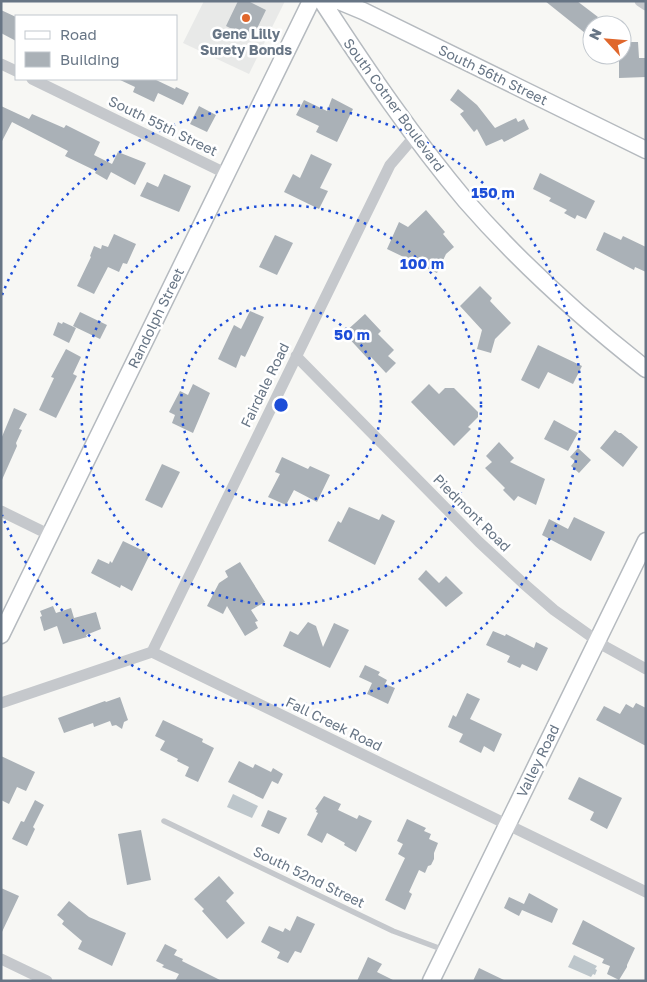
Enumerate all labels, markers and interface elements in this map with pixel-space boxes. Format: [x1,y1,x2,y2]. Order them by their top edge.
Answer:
marker: Gene Lilly Surety Bonds [240,12,252,24]
legend [15,15,178,80]
north arrow [582,15,632,65]
text: Road [60,25,97,43]
place label: Gene Lilly Surety Bonds [200,25,292,58]
text: N [585,26,605,43]
street label: South Cotner Boulevard [340,35,448,175]
street label: South 56th Street [436,41,551,108]
text: Building [60,50,120,68]
street label: South 55th Street [106,92,220,159]
text: 150 m [471,183,515,201]
text: 100 m [400,254,444,272]
street label: Randolph Street [124,265,187,371]
text: 50 m [334,325,370,343]
street label: Fairdale Road [237,340,292,430]
centre of rings [272,396,290,414]
street label: Piedmont Road [430,470,515,555]
street label: Fall Creek Road [283,693,385,754]
street label: Valley Road [513,722,562,800]
street label: South 52nd Street [251,842,368,911]

